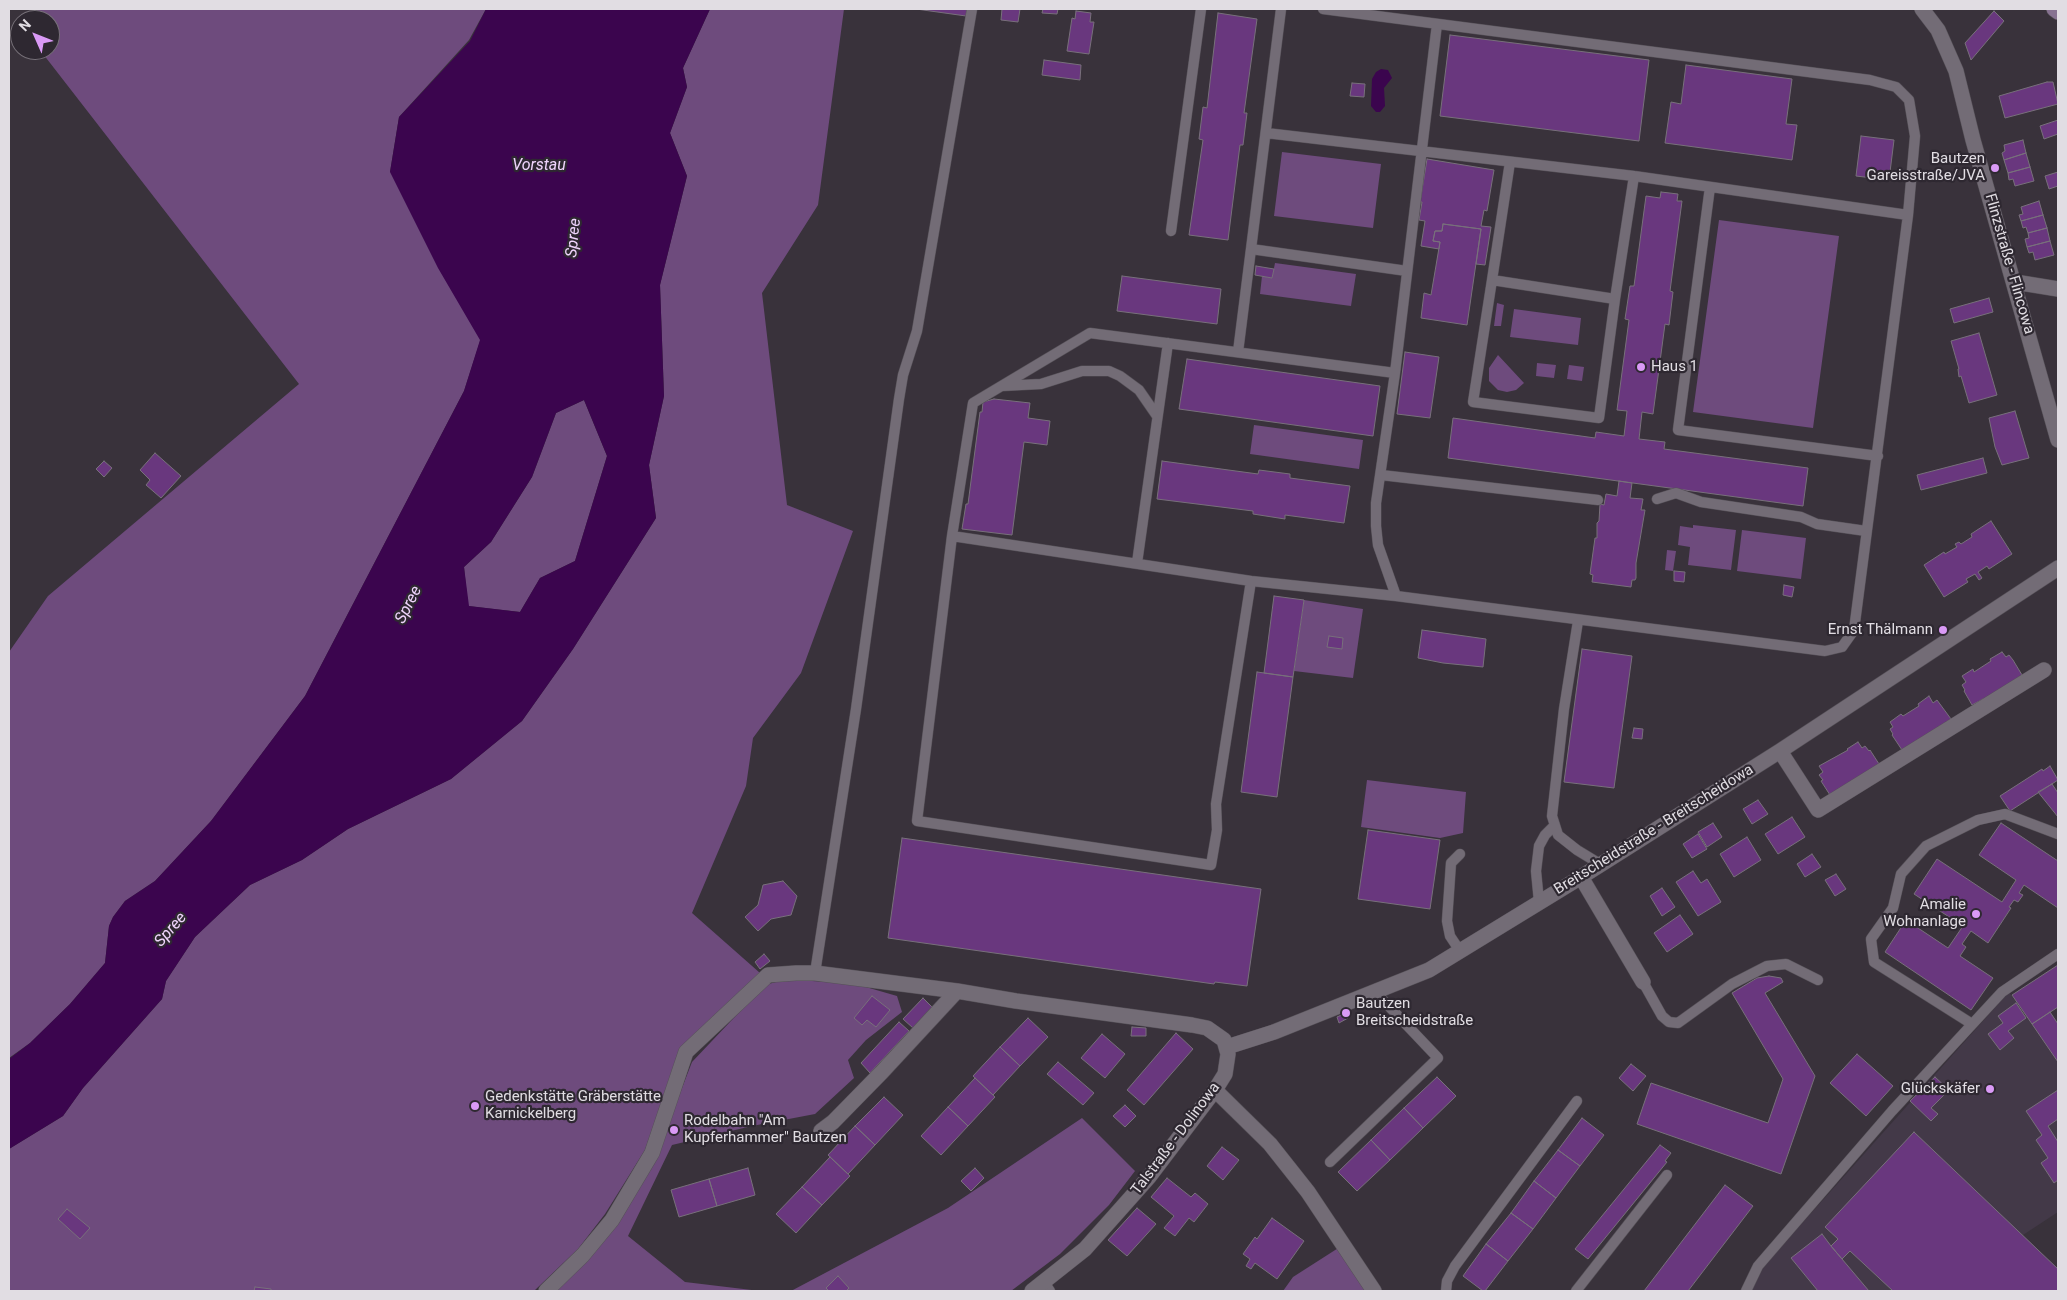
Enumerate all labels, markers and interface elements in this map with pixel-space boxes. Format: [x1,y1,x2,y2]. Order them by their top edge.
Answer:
north arrow [10,10,60,60]
text: N [16,16,34,34]
place label: Bautzen Gareisstraße/JVA [1867,150,1985,185]
water label: Vorstau [512,156,566,176]
marker: Bautzen Gareisstraße/JVA [1989,162,2001,174]
street label: Flinzstraße - Flincowa [1980,192,2038,336]
water label: Spree [562,217,586,259]
place label: Haus 1 [1651,358,1698,376]
marker: Haus 1 [1635,361,1647,373]
water label: Spree [391,583,427,627]
place label: Ernst Thälmann [1828,621,1933,639]
marker: Ernst Thälmann [1937,624,1949,636]
street label: Breitscheidstraße - Breitscheidowa [1551,761,1757,899]
place label: Amalie Wohnanlage [1883,896,1966,931]
marker: Amalie Wohnanlage [1970,908,1982,920]
water label: Spree [151,909,191,951]
place label: Bautzen Breitscheidstraße [1356,995,1473,1030]
marker: Bautzen Breitscheidstraße [1340,1007,1352,1019]
street label: Talstraße - Dolinowa [1128,1079,1224,1199]
place label: Glückskäfer [1901,1080,1980,1098]
marker: Glückskäfer [1984,1083,1996,1095]
place label: Gedenkstätte Gräberstätte Karnickelberg [485,1088,661,1123]
marker: Gedenkstätte Gräberstätte Karnickelberg [469,1100,481,1112]
place label: Rodelbahn "Am Kupferhammer" Bautzen [684,1112,847,1147]
marker: Rodelbahn "Am Kupferhammer" Bautzen [668,1124,680,1136]

